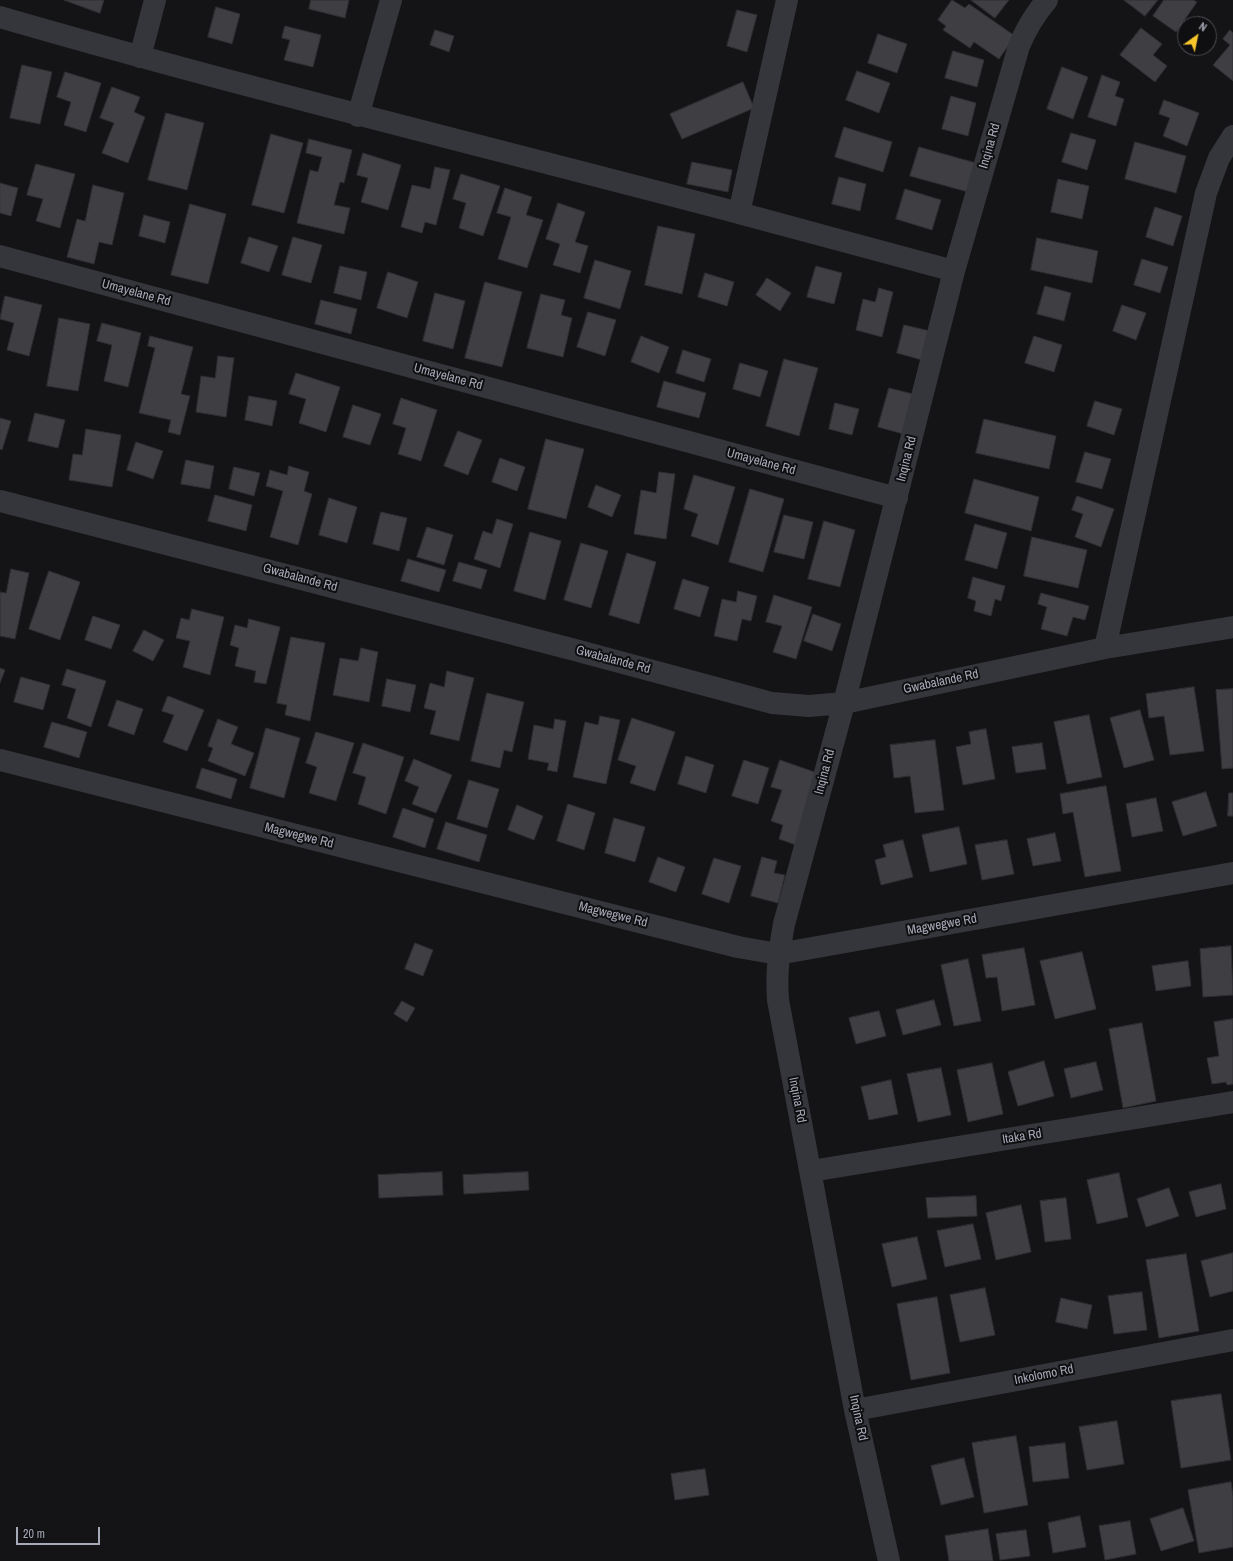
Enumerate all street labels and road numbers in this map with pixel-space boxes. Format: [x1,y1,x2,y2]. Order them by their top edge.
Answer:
street label: Inqina Rd [976,122,1004,170]
street label: Umayelane Rd [100,276,172,310]
street label: Umayelane Rd [412,360,484,394]
street label: Inqina Rd [894,435,920,483]
street label: Umayelane Rd [725,445,797,479]
street label: Gwabalande Rd [261,561,339,595]
street label: Gwabalande Rd [574,643,652,677]
street label: Gwabalande Rd [902,666,980,698]
street label: Inqina Rd [811,748,839,796]
street label: Magwegwe Rd [263,820,335,852]
street label: Magwegwe Rd [577,899,649,931]
street label: Magwegwe Rd [906,911,978,939]
street label: Inqina Rd [785,1076,809,1124]
street label: Itaka Rd [1001,1126,1043,1148]
street label: Inkolomo Rd [1013,1362,1075,1388]
street label: Inqina Rd [846,1394,870,1442]

